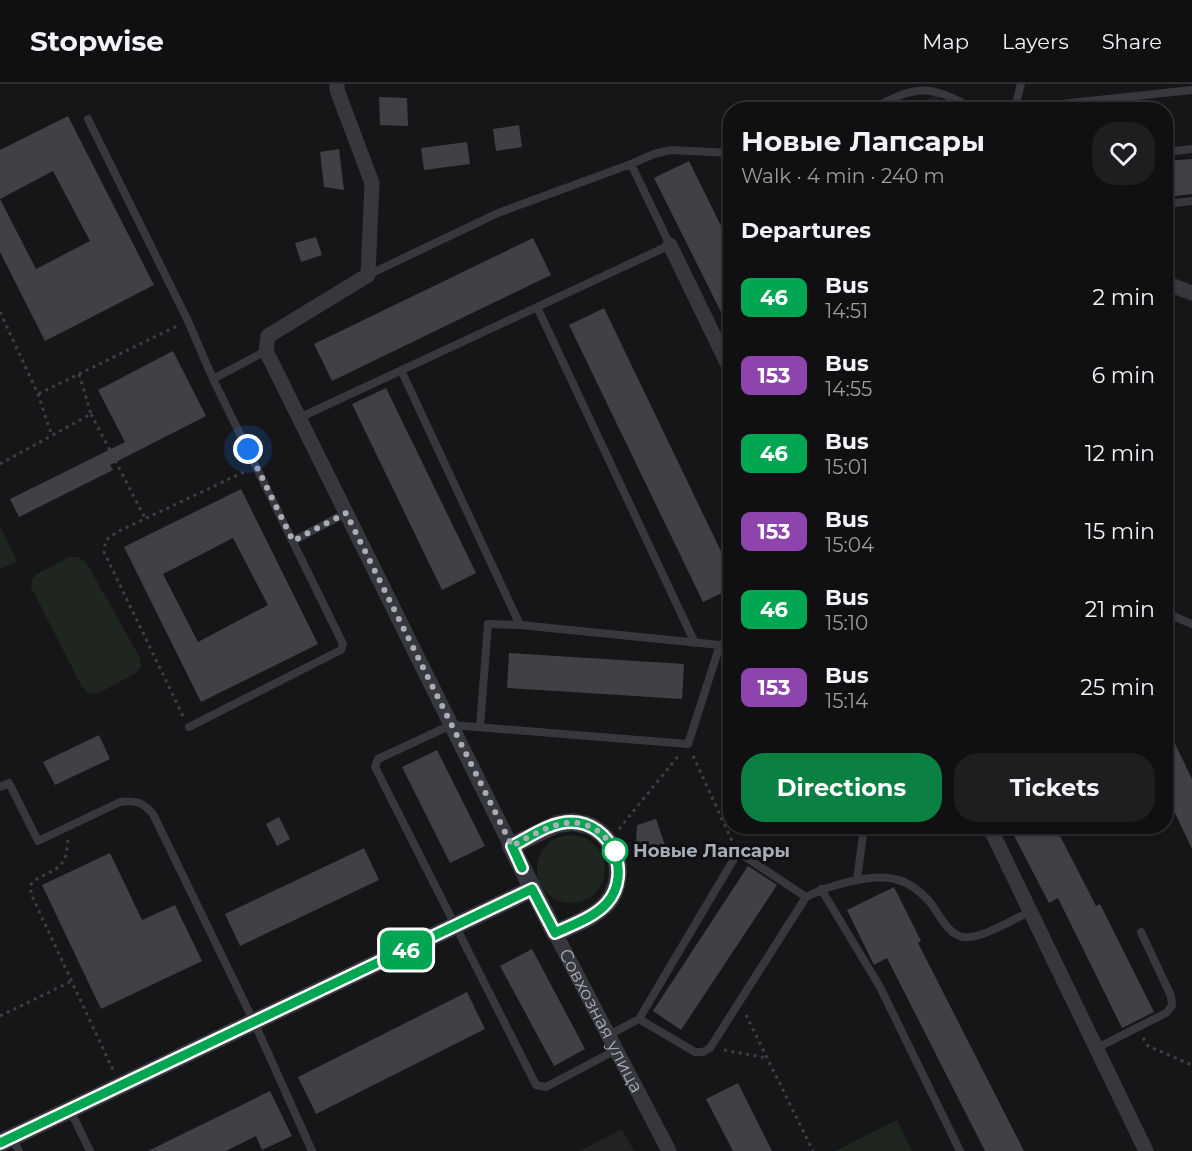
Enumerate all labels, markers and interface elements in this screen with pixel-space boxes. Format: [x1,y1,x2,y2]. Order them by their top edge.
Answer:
text: Stopwise [30,24,164,58]
text: Map [922,29,969,54]
text: Layers [1002,29,1069,54]
text: Share [1102,29,1162,54]
button: heart [1092,122,1155,185]
text: Новые Лапсары [741,124,985,158]
text: Walk · 4 min · 240 m [741,164,945,188]
text: Departures [741,217,871,244]
text: Bus [825,272,869,299]
text: 2 min [1093,284,1155,311]
text: 46 [760,285,788,310]
text: 14:51 [825,299,868,323]
text: Bus [825,350,869,377]
text: 6 min [1092,362,1155,389]
text: 153 [757,363,791,388]
text: 14:55 [825,377,872,401]
text: Bus [825,428,869,455]
your location [233,434,263,464]
text: 12 min [1085,440,1155,467]
text: 46 [760,441,788,466]
text: 15:01 [825,455,868,479]
text: Bus [825,506,869,533]
text: 15 min [1085,518,1155,545]
text: 153 [757,519,791,544]
text: 15:04 [825,533,874,557]
text: Bus [825,584,869,611]
text: 21 min [1085,596,1155,623]
text: 46 [760,597,788,622]
text: 15:10 [825,611,868,635]
text: Bus [825,662,869,689]
text: 25 min [1080,674,1155,701]
text: 153 [757,675,791,700]
text: 15:14 [825,689,868,713]
button: Directions [741,753,942,822]
button: Tickets [954,753,1155,822]
marker: Новые Лапсары [602,838,628,864]
place label: Новые Лапсары [633,840,790,862]
line badge: 46 [379,930,433,970]
text: 46 [392,938,420,963]
street label: Совхозная улица [554,945,648,1097]

